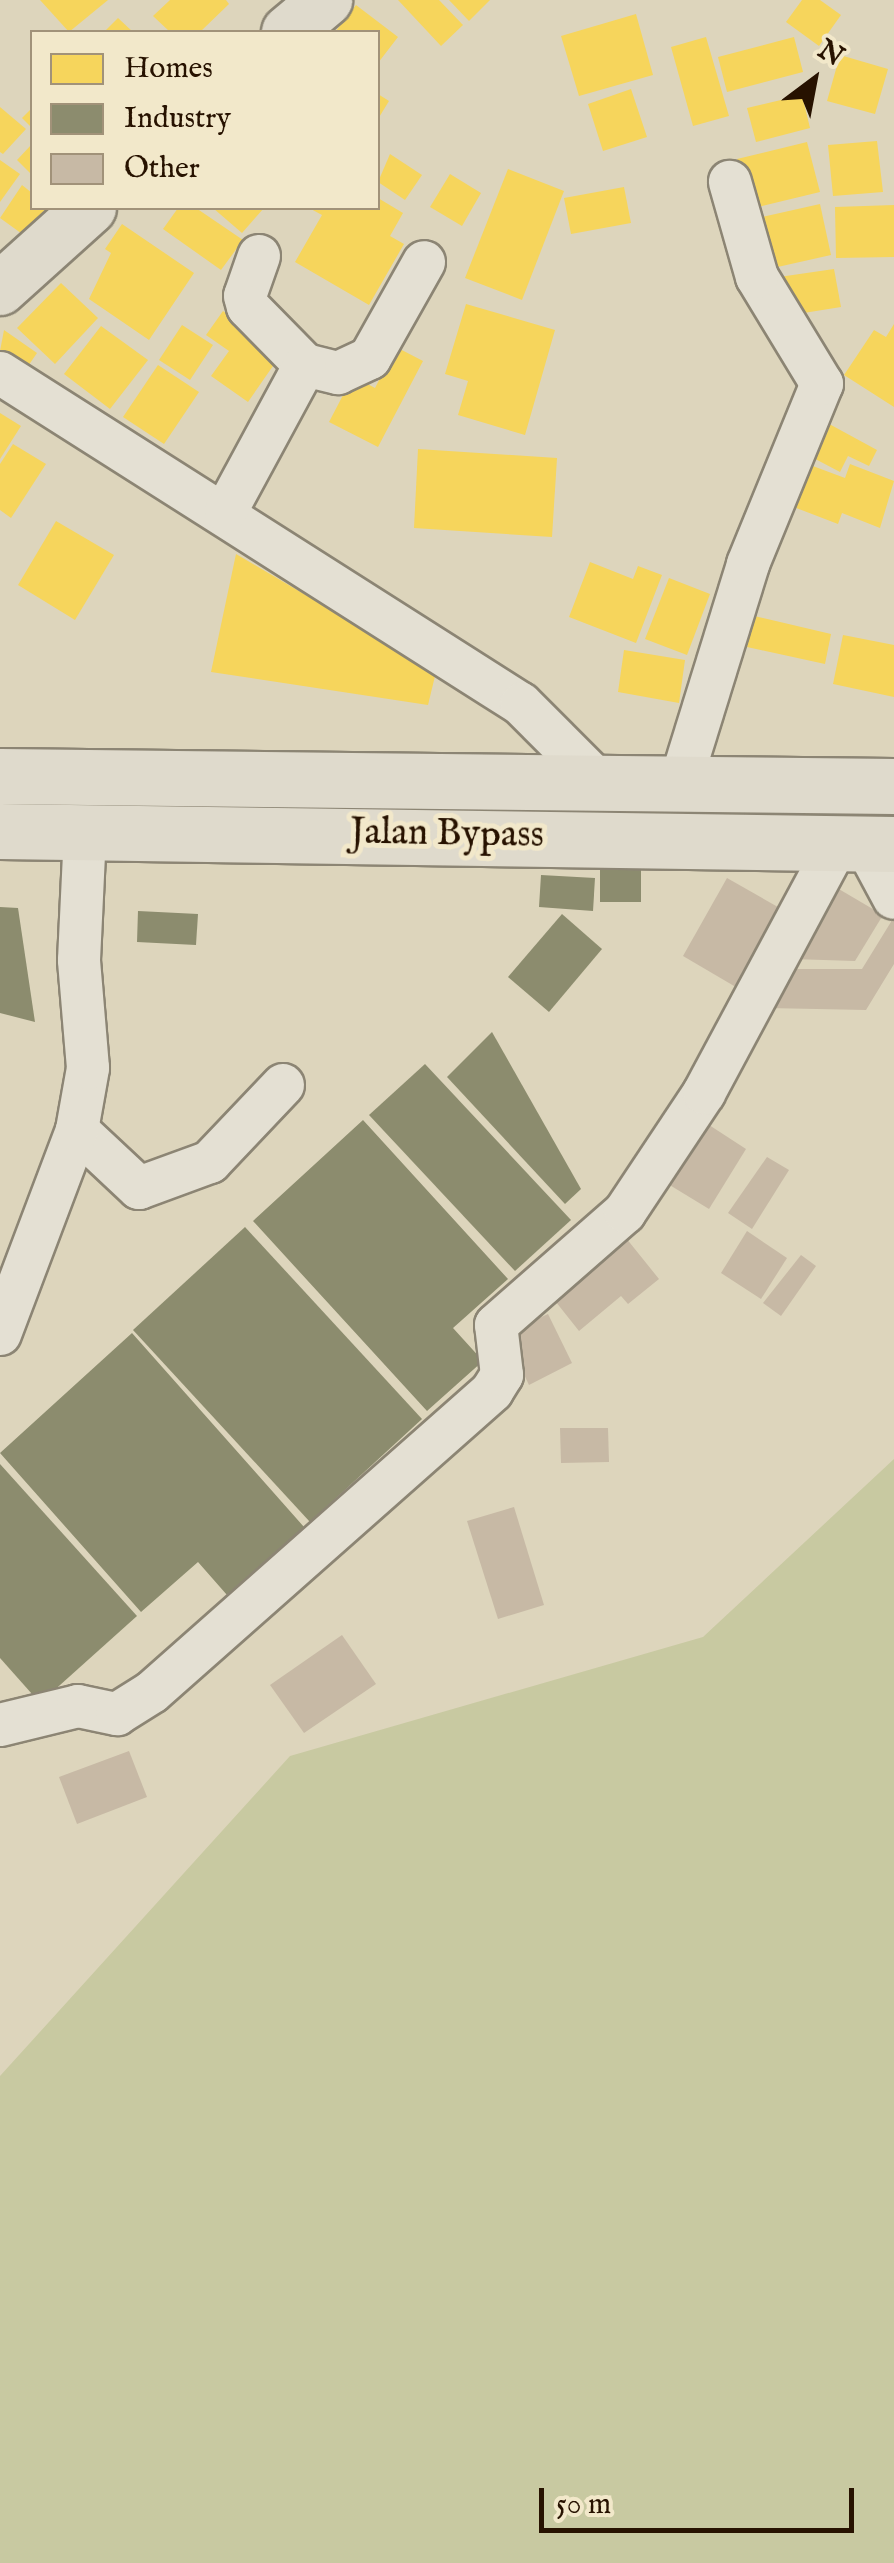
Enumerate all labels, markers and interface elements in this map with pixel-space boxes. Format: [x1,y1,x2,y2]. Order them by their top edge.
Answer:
legend [30,30,380,210]
north arrow [764,30,864,130]
text: N [811,33,850,75]
text: Homes [124,50,213,88]
text: Industry [124,100,231,138]
text: Other [124,150,200,188]
street label: Jalan Bypass [350,811,544,859]
scale bar [544,2468,859,2530]
text: 50 m [556,2486,611,2524]

